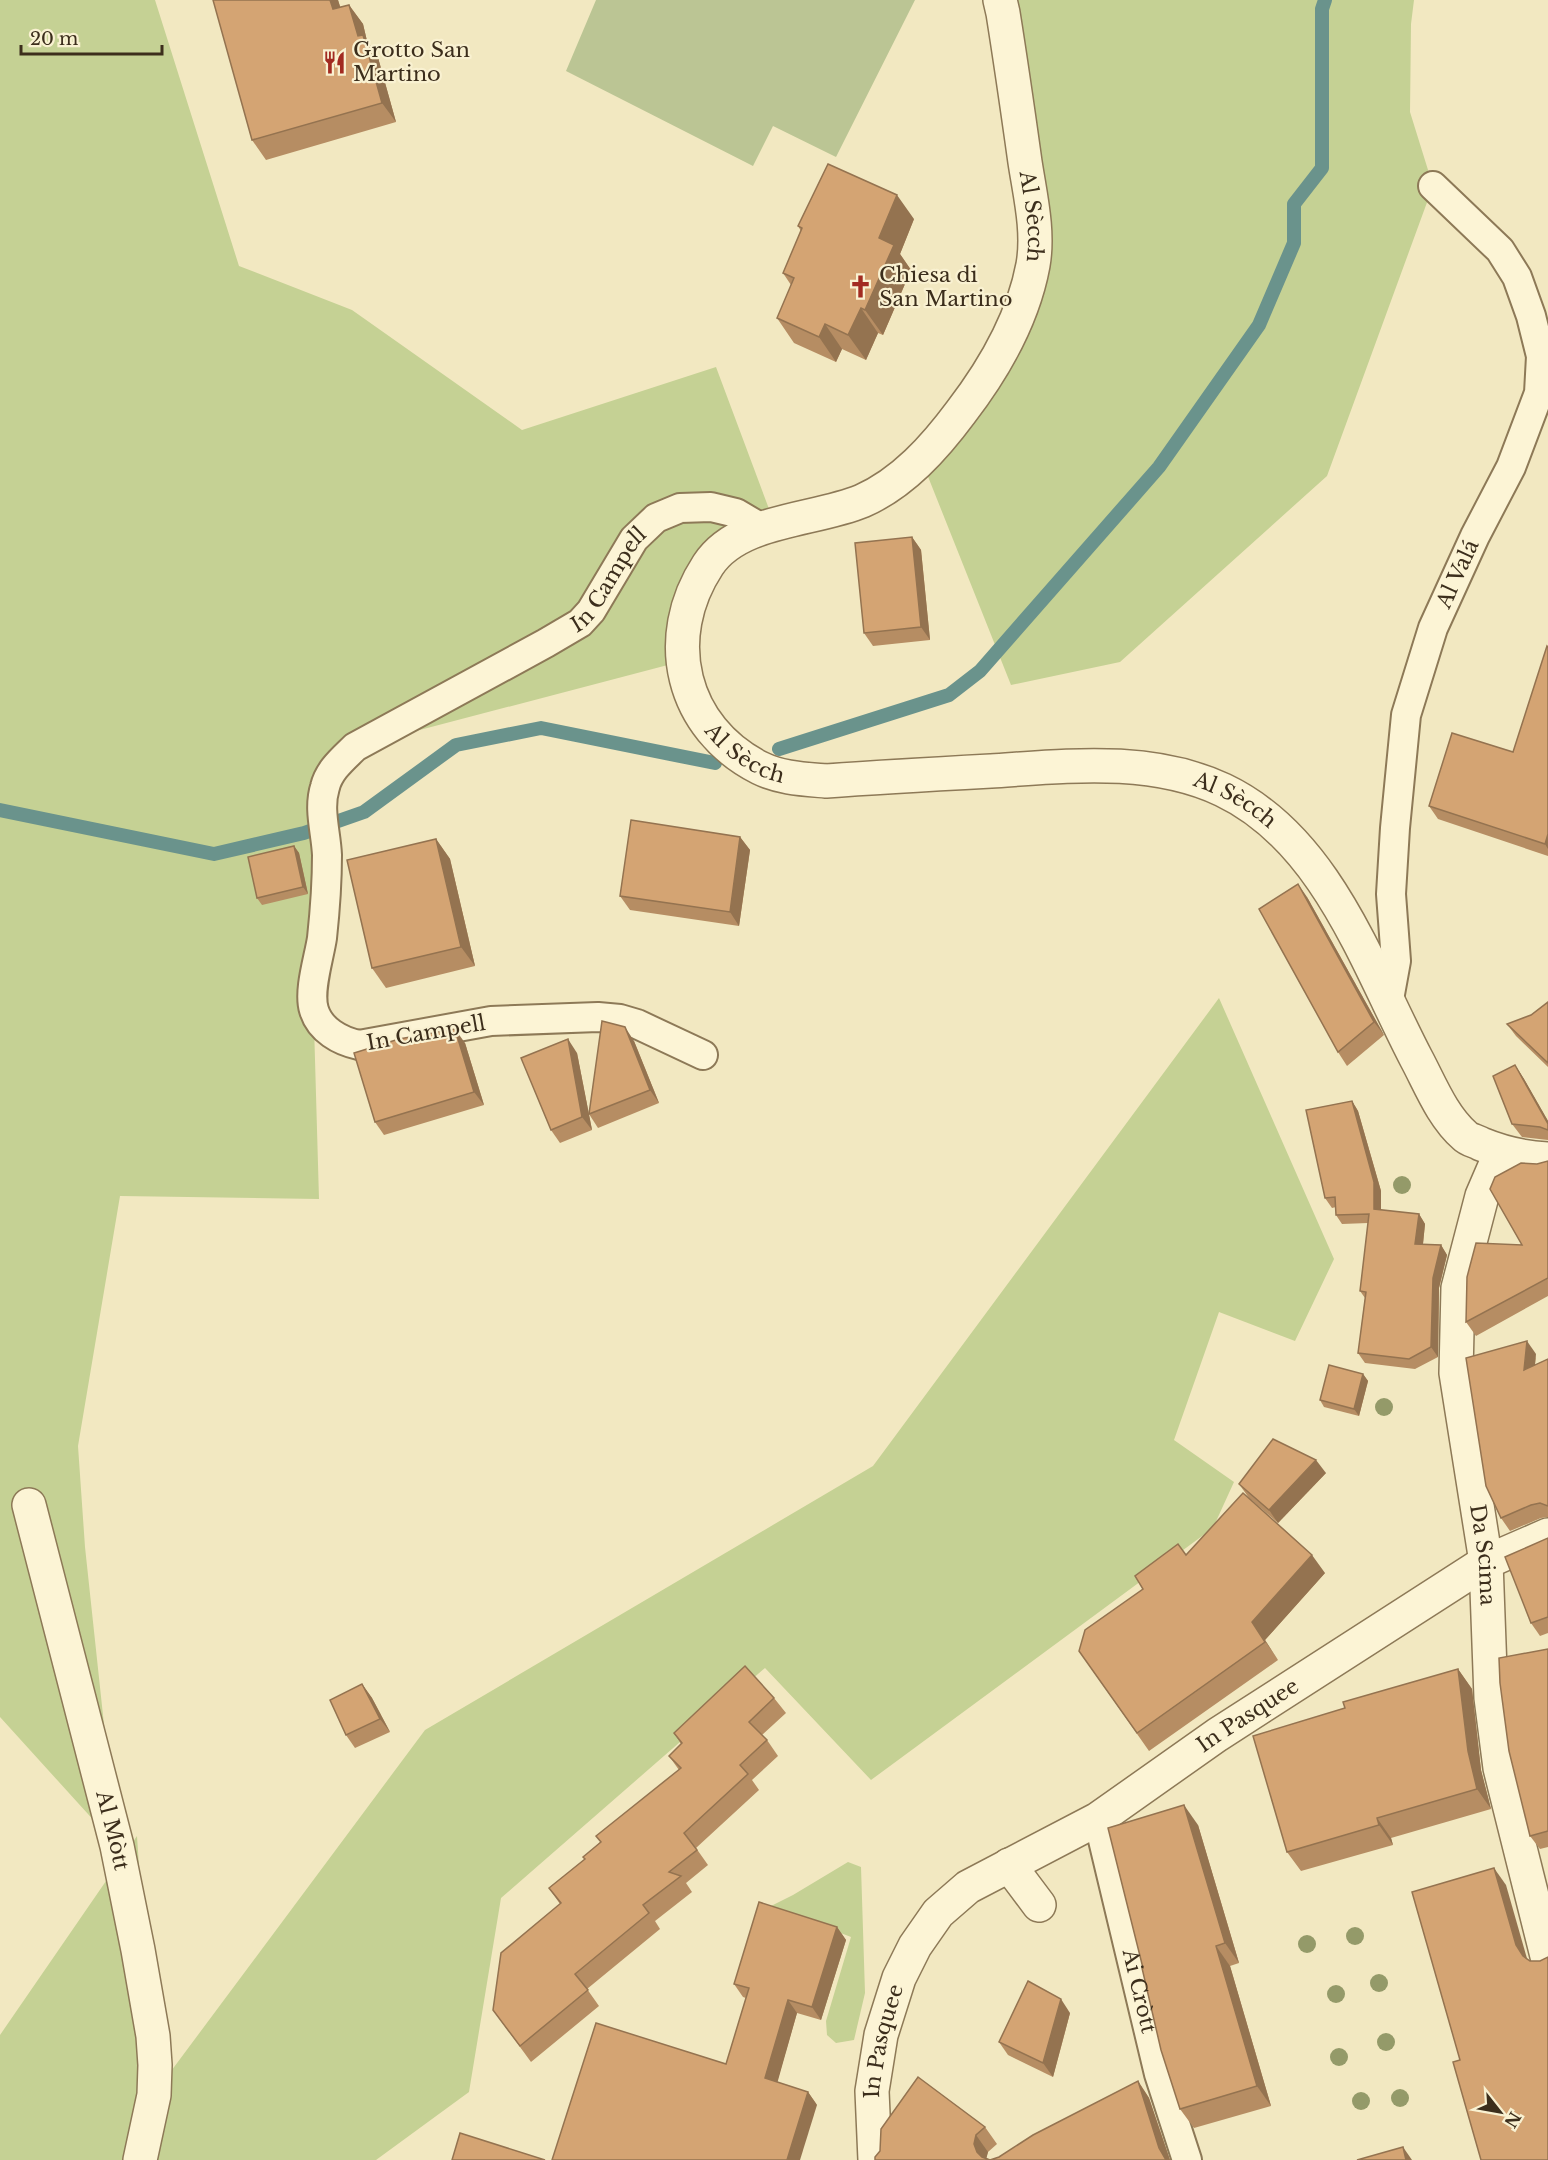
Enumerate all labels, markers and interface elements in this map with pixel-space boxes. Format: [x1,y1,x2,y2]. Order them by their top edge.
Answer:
scale bar [21,18,162,56]
text: 20 m [30,28,78,50]
place label: Grotto San Martino [353,37,470,87]
restaurant icon: Grotto San Martino [322,49,348,75]
street label: Al Sècch [1013,168,1048,263]
place label: Chiesa di San Martino [879,262,1013,312]
church icon: Chiesa di San Martino [848,274,874,300]
street label: In Campell [566,521,652,638]
street label: Al Valá [1430,535,1485,613]
street label: Al Sècch [699,717,787,789]
street label: Al Sècch [1189,766,1282,834]
street label: In Campell [365,1010,488,1056]
street label: Da Scima [1464,1502,1501,1606]
street label: In Pasquee [1192,1673,1304,1758]
street label: Al Mòtt [90,1787,135,1872]
street label: Ai Cròtt [1116,1945,1162,2036]
street label: In Pasquee [859,1981,909,2099]
north arrow [1470,2082,1530,2142]
text: N [1500,2108,1525,2131]

